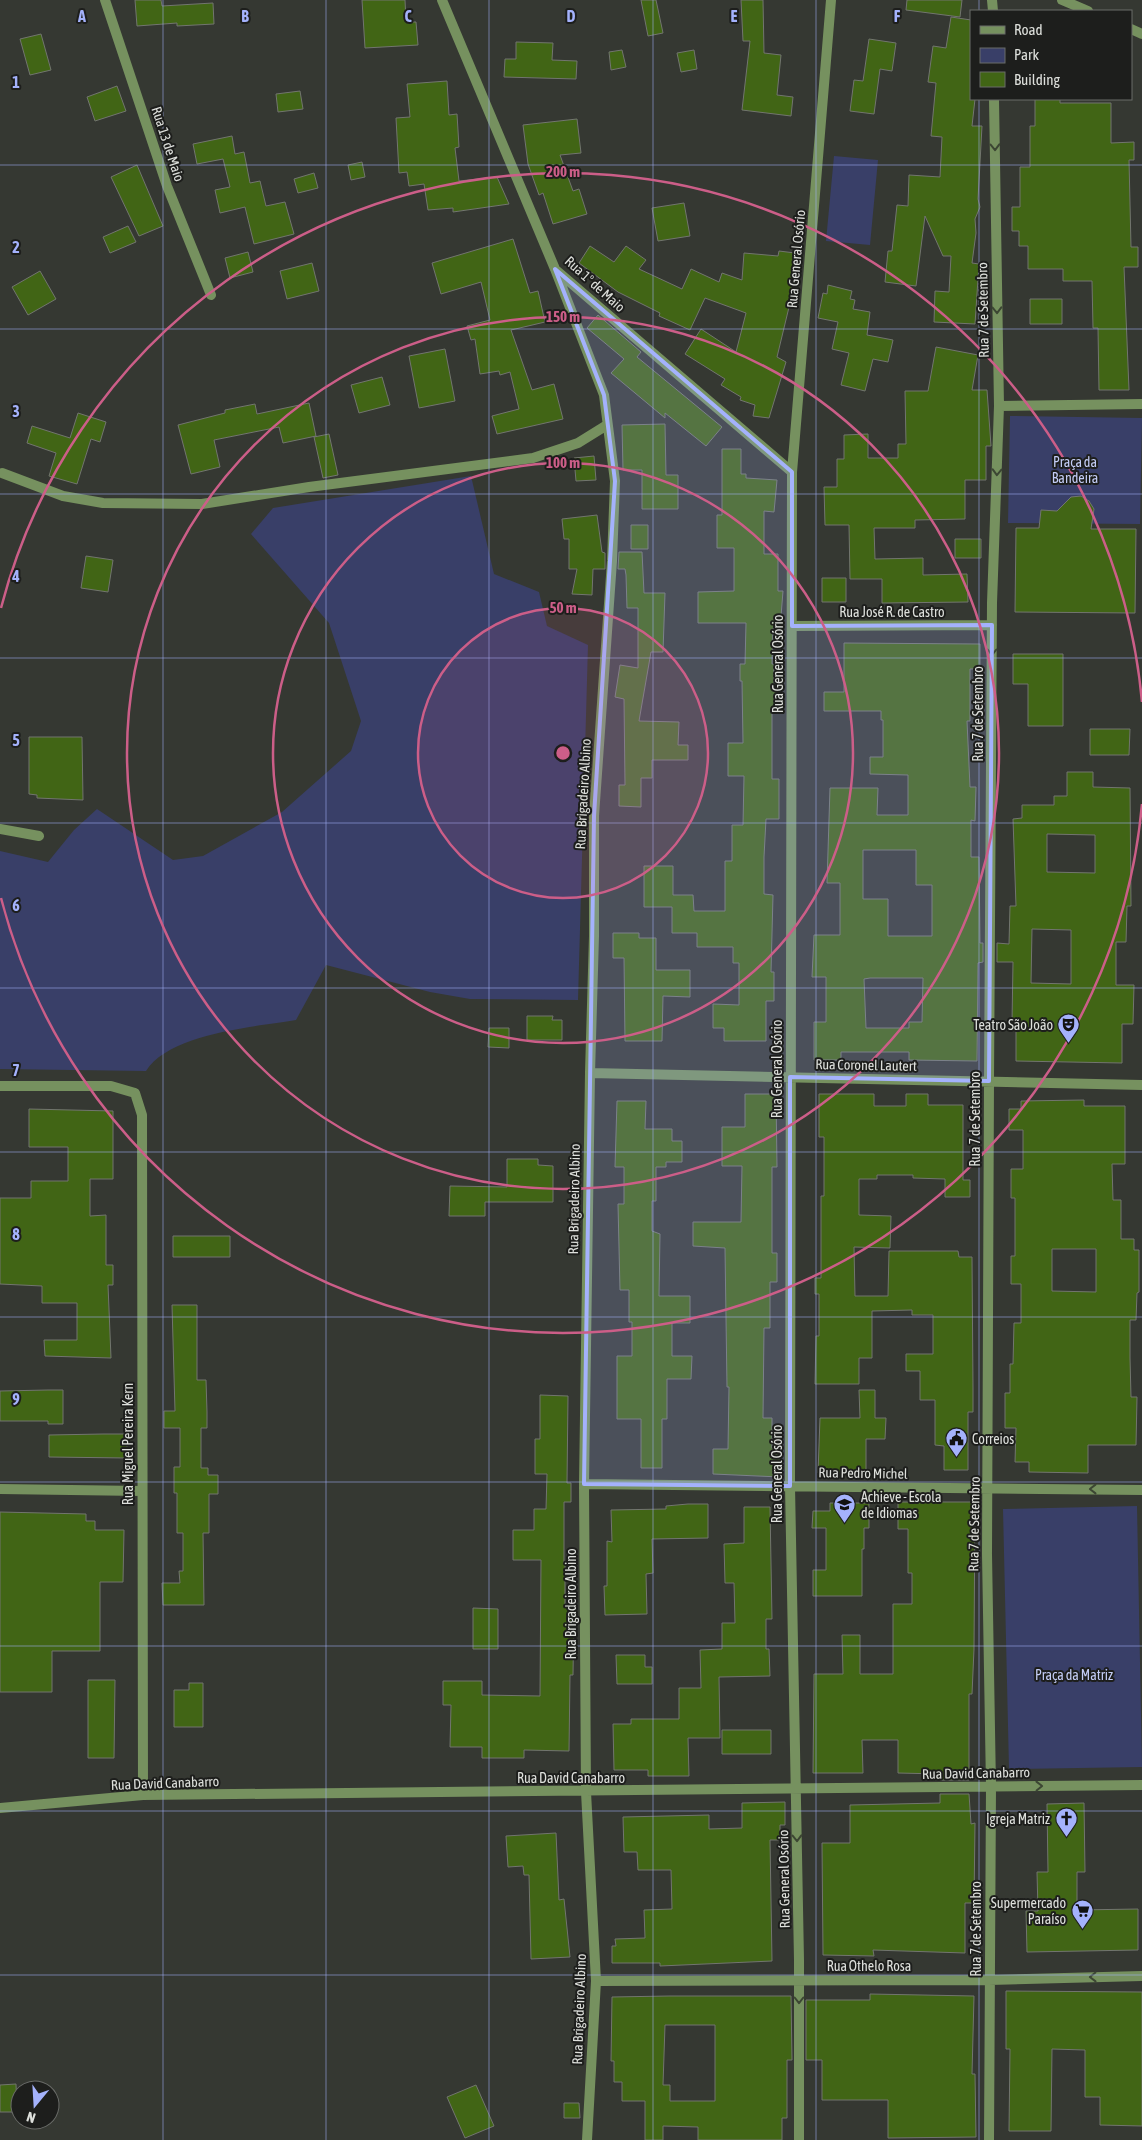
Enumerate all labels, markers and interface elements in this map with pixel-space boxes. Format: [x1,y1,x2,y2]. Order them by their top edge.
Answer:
text: A [77,7,86,25]
text: B [241,7,249,25]
text: C [404,7,412,25]
text: D [567,7,576,25]
text: E [731,7,738,25]
text: F [894,7,901,25]
legend [970,10,1132,100]
text: Road [1014,21,1043,38]
text: Park [1014,46,1039,63]
text: Building [1014,71,1060,88]
text: 1 [12,73,20,91]
street label: Rua 13 de Maio [148,104,188,184]
one-way arrow [990,144,1000,152]
text: 200 m [546,163,580,180]
street label: Rua General Osório [784,209,808,309]
text: 2 [12,238,20,256]
street label: Rua 1º de Maio [562,253,628,315]
street label: Rua 7 de Setembro [974,262,992,358]
one-way arrow [992,306,1002,314]
text: 150 m [546,308,580,325]
text: 3 [12,402,20,420]
text: 100 m [546,454,580,471]
park label: Praça da Bandeira [1052,454,1098,486]
one-way arrow [992,469,1002,477]
text: 4 [11,567,20,585]
text: 50 m [550,599,577,616]
street label: Rua José R. de Castro [839,604,945,620]
street label: Rua General Osório [770,615,786,713]
one-way arrow [987,649,997,657]
street label: Rua 7 de Setembro [970,666,986,762]
text: 5 [12,731,20,749]
street label: Rua Brigadeiro Albino [572,738,594,850]
centre of rings [554,744,572,762]
text: 6 [12,896,20,914]
theatre icon: Teatro São João [1057,1013,1081,1044]
place label: Teatro São João [973,1017,1053,1033]
street label: Rua General Osório [769,1020,785,1118]
street label: Rua Coronel Lautert [815,1056,917,1074]
text: 7 [12,1061,20,1079]
street label: Rua 7 de Setembro [967,1071,983,1167]
street label: Rua Brigadeiro Albino [565,1143,583,1255]
text: 8 [12,1225,20,1243]
street label: Rua Miguel Pereira Kern [120,1383,136,1505]
text: 9 [12,1390,20,1408]
street label: Rua General Osório [769,1425,785,1523]
public building icon: Correios [944,1427,968,1458]
place label: Correios [972,1431,1014,1447]
street label: Rua Pedro Michel [818,1464,908,1482]
street label: Rua 7 de Setembro [965,1476,983,1572]
one-way arrow [1089,1484,1097,1494]
place label: Achieve - Escola de Idiomas [861,1489,941,1521]
school or university icon: Achieve - Escola de Idiomas [833,1493,857,1524]
street label: Rua Brigadeiro Albino [563,1548,579,1660]
park label: Praça da Matriz [1035,1667,1113,1683]
street label: Rua David Canabarro [922,1764,1030,1782]
street label: Rua David Canabarro [517,1770,625,1786]
street label: Rua David Canabarro [111,1773,219,1793]
one-way arrow [1036,1781,1044,1791]
church icon: Igreja Matriz [1054,1807,1078,1838]
place label: Igreja Matriz [986,1811,1050,1827]
street label: Rua General Osório [775,1830,793,1928]
one-way arrow [792,1834,802,1842]
street label: Rua 7 de Setembro [968,1881,984,1977]
place label: Supermercado Paraíso [991,1895,1066,1927]
supermarket icon: Supermercado Paraíso [1070,1899,1094,1930]
street label: Rua Brigadeiro Albino [569,1953,589,2065]
street label: Rua Othelo Rosa [827,1958,911,1974]
one-way arrow [1089,1972,1097,1982]
one-way arrow [794,1996,804,2004]
north arrow [10,2080,60,2130]
text: N [25,2108,37,2126]

